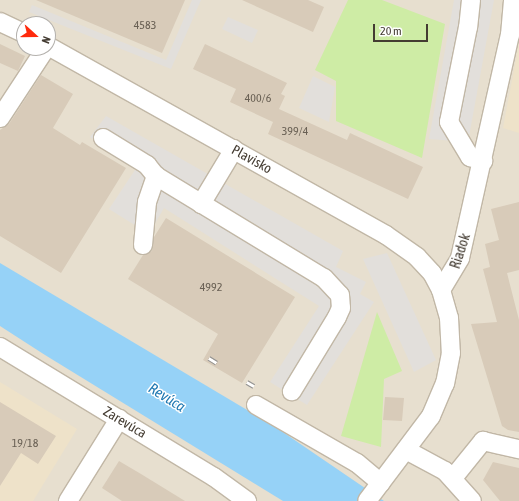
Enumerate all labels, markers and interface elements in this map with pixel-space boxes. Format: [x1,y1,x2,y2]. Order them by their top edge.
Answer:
north arrow [16,16,56,56]
scale bar [375,16,430,42]
house number: 4583 [134,19,156,33]
text: 20 m [380,24,402,38]
text: N [40,35,53,45]
house number: 400/6 [245,92,271,106]
house number: 399/4 [282,125,308,139]
street label: Plavisko [229,141,275,177]
street label: Riadok [446,231,474,271]
house number: 4992 [200,281,222,295]
water label: Revúca [145,379,189,415]
street label: Zarevúca [100,403,150,441]
house number: 19/18 [12,437,38,451]

